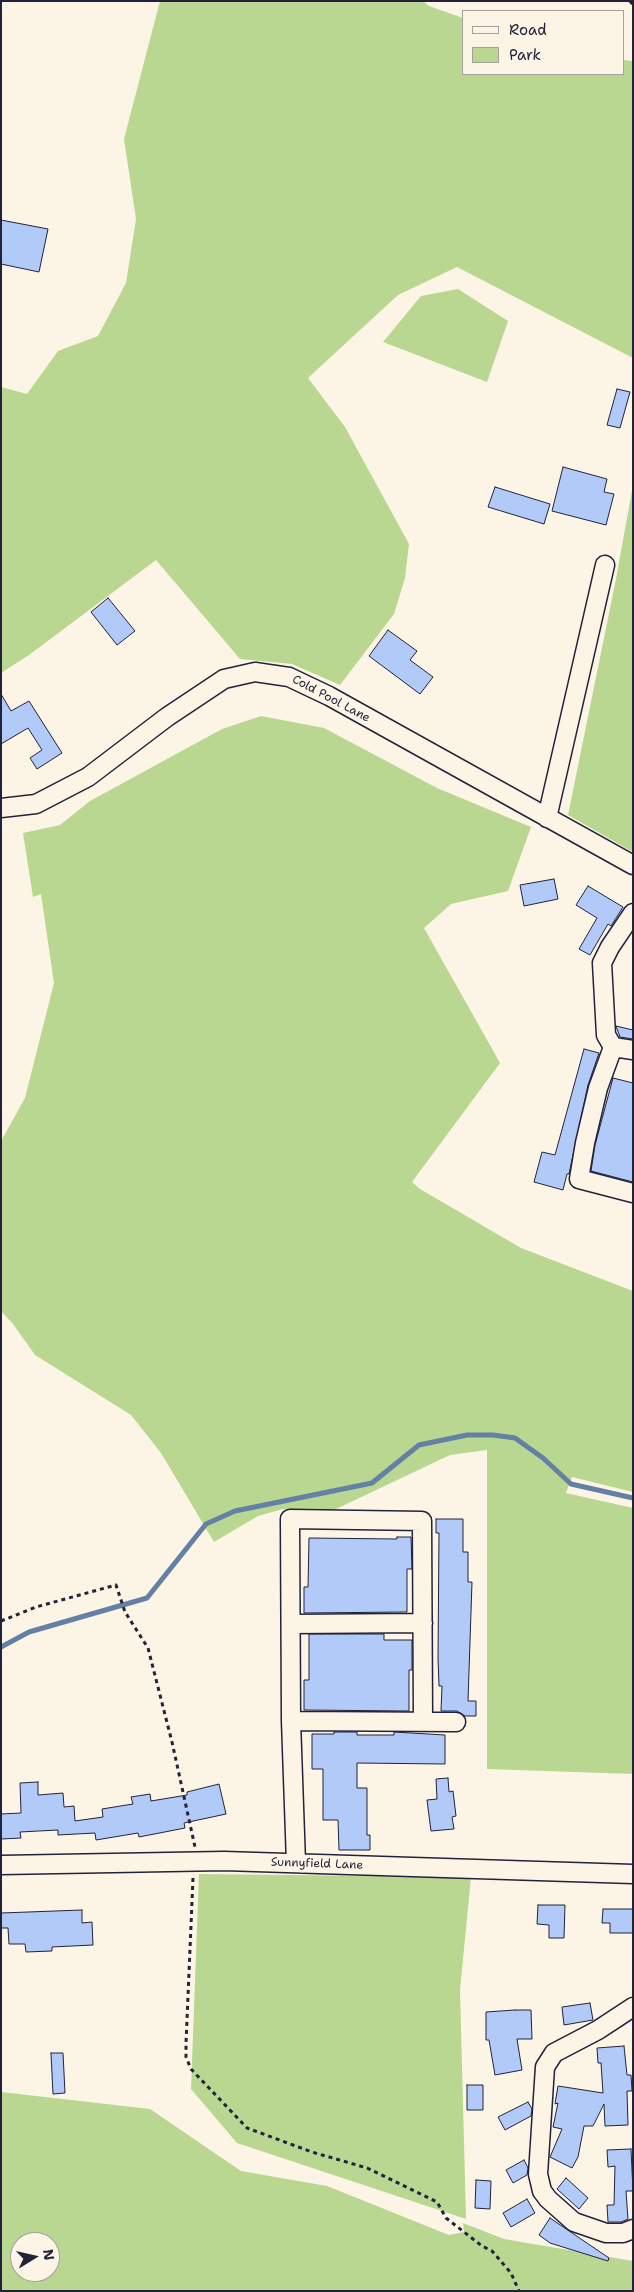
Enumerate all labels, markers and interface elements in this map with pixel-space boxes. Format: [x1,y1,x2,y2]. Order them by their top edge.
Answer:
legend [462,10,624,75]
text: Road [509,20,547,40]
text: Park [509,45,541,65]
street label: Cold Pool Lane [290,672,372,726]
street label: Sunnyfield Lane [271,1855,363,1873]
north arrow [10,2232,60,2282]
text: N [39,2248,59,2262]

